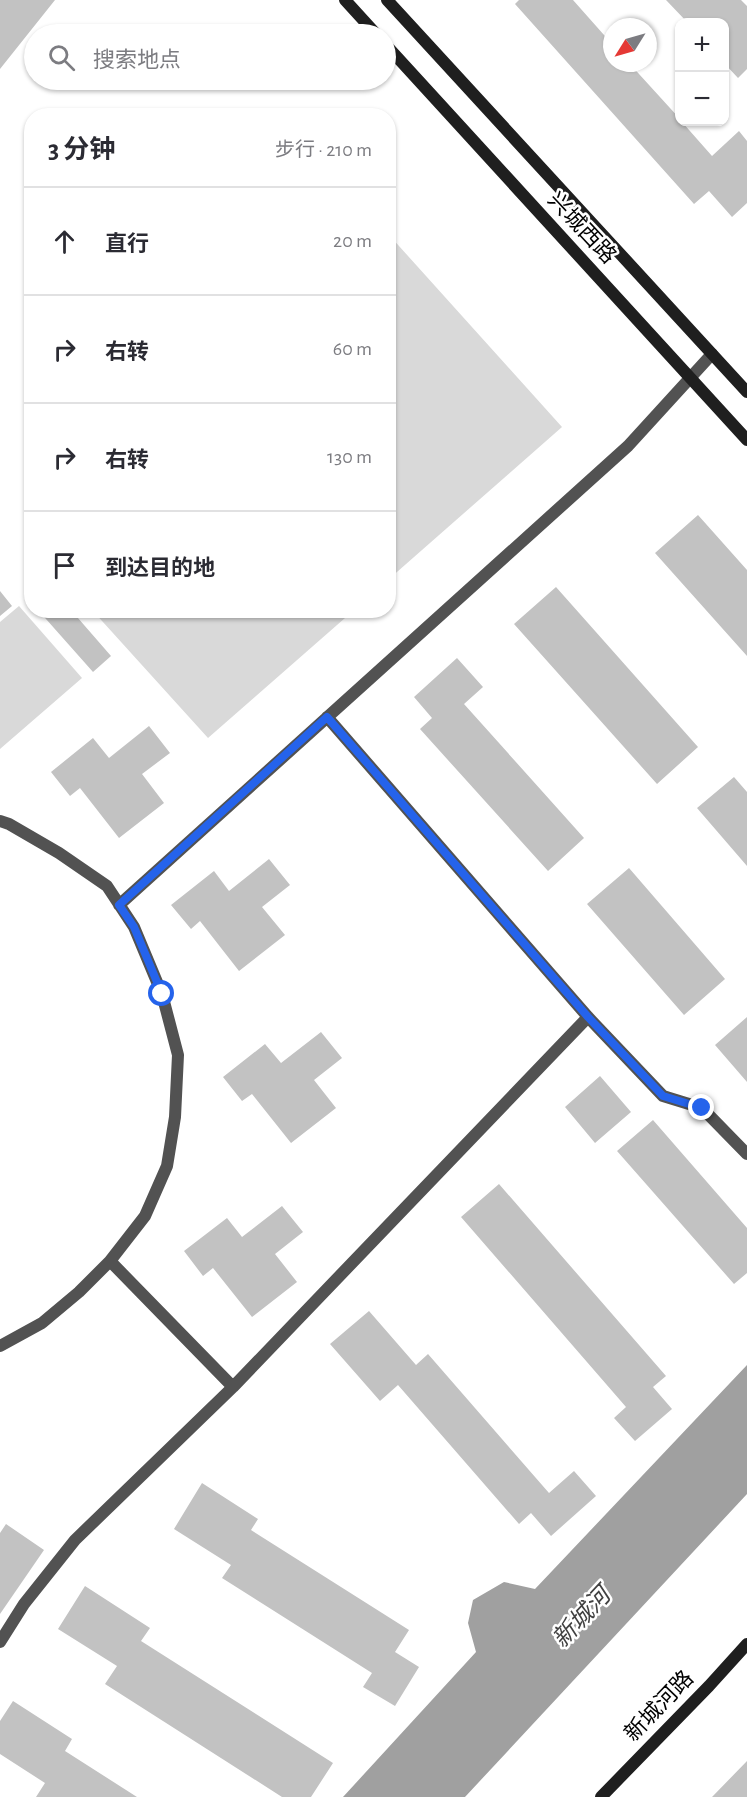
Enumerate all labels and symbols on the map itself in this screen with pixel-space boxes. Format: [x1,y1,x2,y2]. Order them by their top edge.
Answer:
north arrow [603,18,657,72]
street label: 兴城西路 [544,188,621,268]
route start [148,980,174,1006]
route end [688,1094,714,1120]
water label: 新城河 [547,1579,618,1653]
street label: 新城河路 [620,1666,697,1745]

